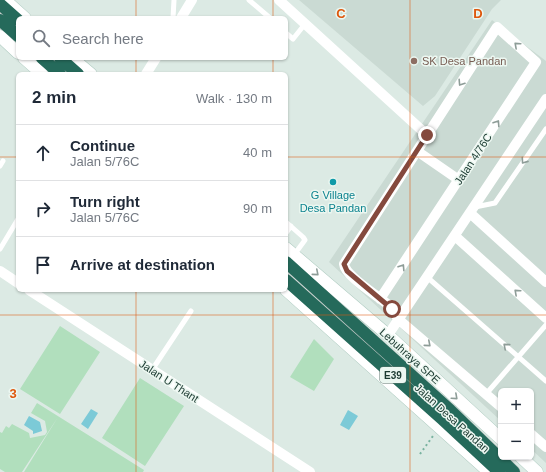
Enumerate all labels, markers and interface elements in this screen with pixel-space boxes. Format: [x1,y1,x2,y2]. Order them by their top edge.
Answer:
text: C [336,6,346,21]
text: D [473,6,483,21]
search box [16,16,288,60]
icon: search [30,27,52,49]
text: Search here [62,30,144,47]
one-way arrow [514,42,522,49]
place label: SK Desa Pandan [422,55,506,67]
marker: SK Desa Pandan [409,56,419,66]
one-way arrow [458,79,466,86]
text: 2 min [32,88,76,107]
text: Walk · 130 m [196,91,272,106]
one-way arrow [492,120,499,127]
route end [418,126,436,144]
street label: Jalan 4/76C [452,131,494,187]
text: Continue [70,137,135,154]
icon: ahead [32,142,54,164]
text: 40 m [243,145,272,160]
text: Jalan 5/76C [70,154,139,169]
one-way arrow [522,156,529,163]
marker: G Village Desa Pandan [328,177,338,187]
place label: G Village Desa Pandan [300,189,366,214]
text: Turn right [70,193,140,210]
icon: right [32,198,54,220]
text: 90 m [243,201,272,216]
text: Jalan 5/76C [70,210,139,225]
icon: arrive [32,254,54,276]
text: Arrive at destination [70,256,215,273]
one-way arrow [397,264,405,271]
one-way arrow [311,269,318,276]
one-way arrow [514,289,522,296]
route start [383,300,401,318]
street label: Lebuhraya SPE [377,326,443,386]
one-way arrow [423,340,431,347]
one-way arrow [503,344,511,351]
street label: Jalan U Thant [137,357,201,405]
road number: E39 [380,367,406,383]
street label: Jalan Desa Pandan [412,381,492,455]
text: 3 [9,386,17,401]
map controls [498,388,534,460]
button: + [498,388,534,424]
one-way arrow [450,392,458,399]
button: − [498,424,534,460]

